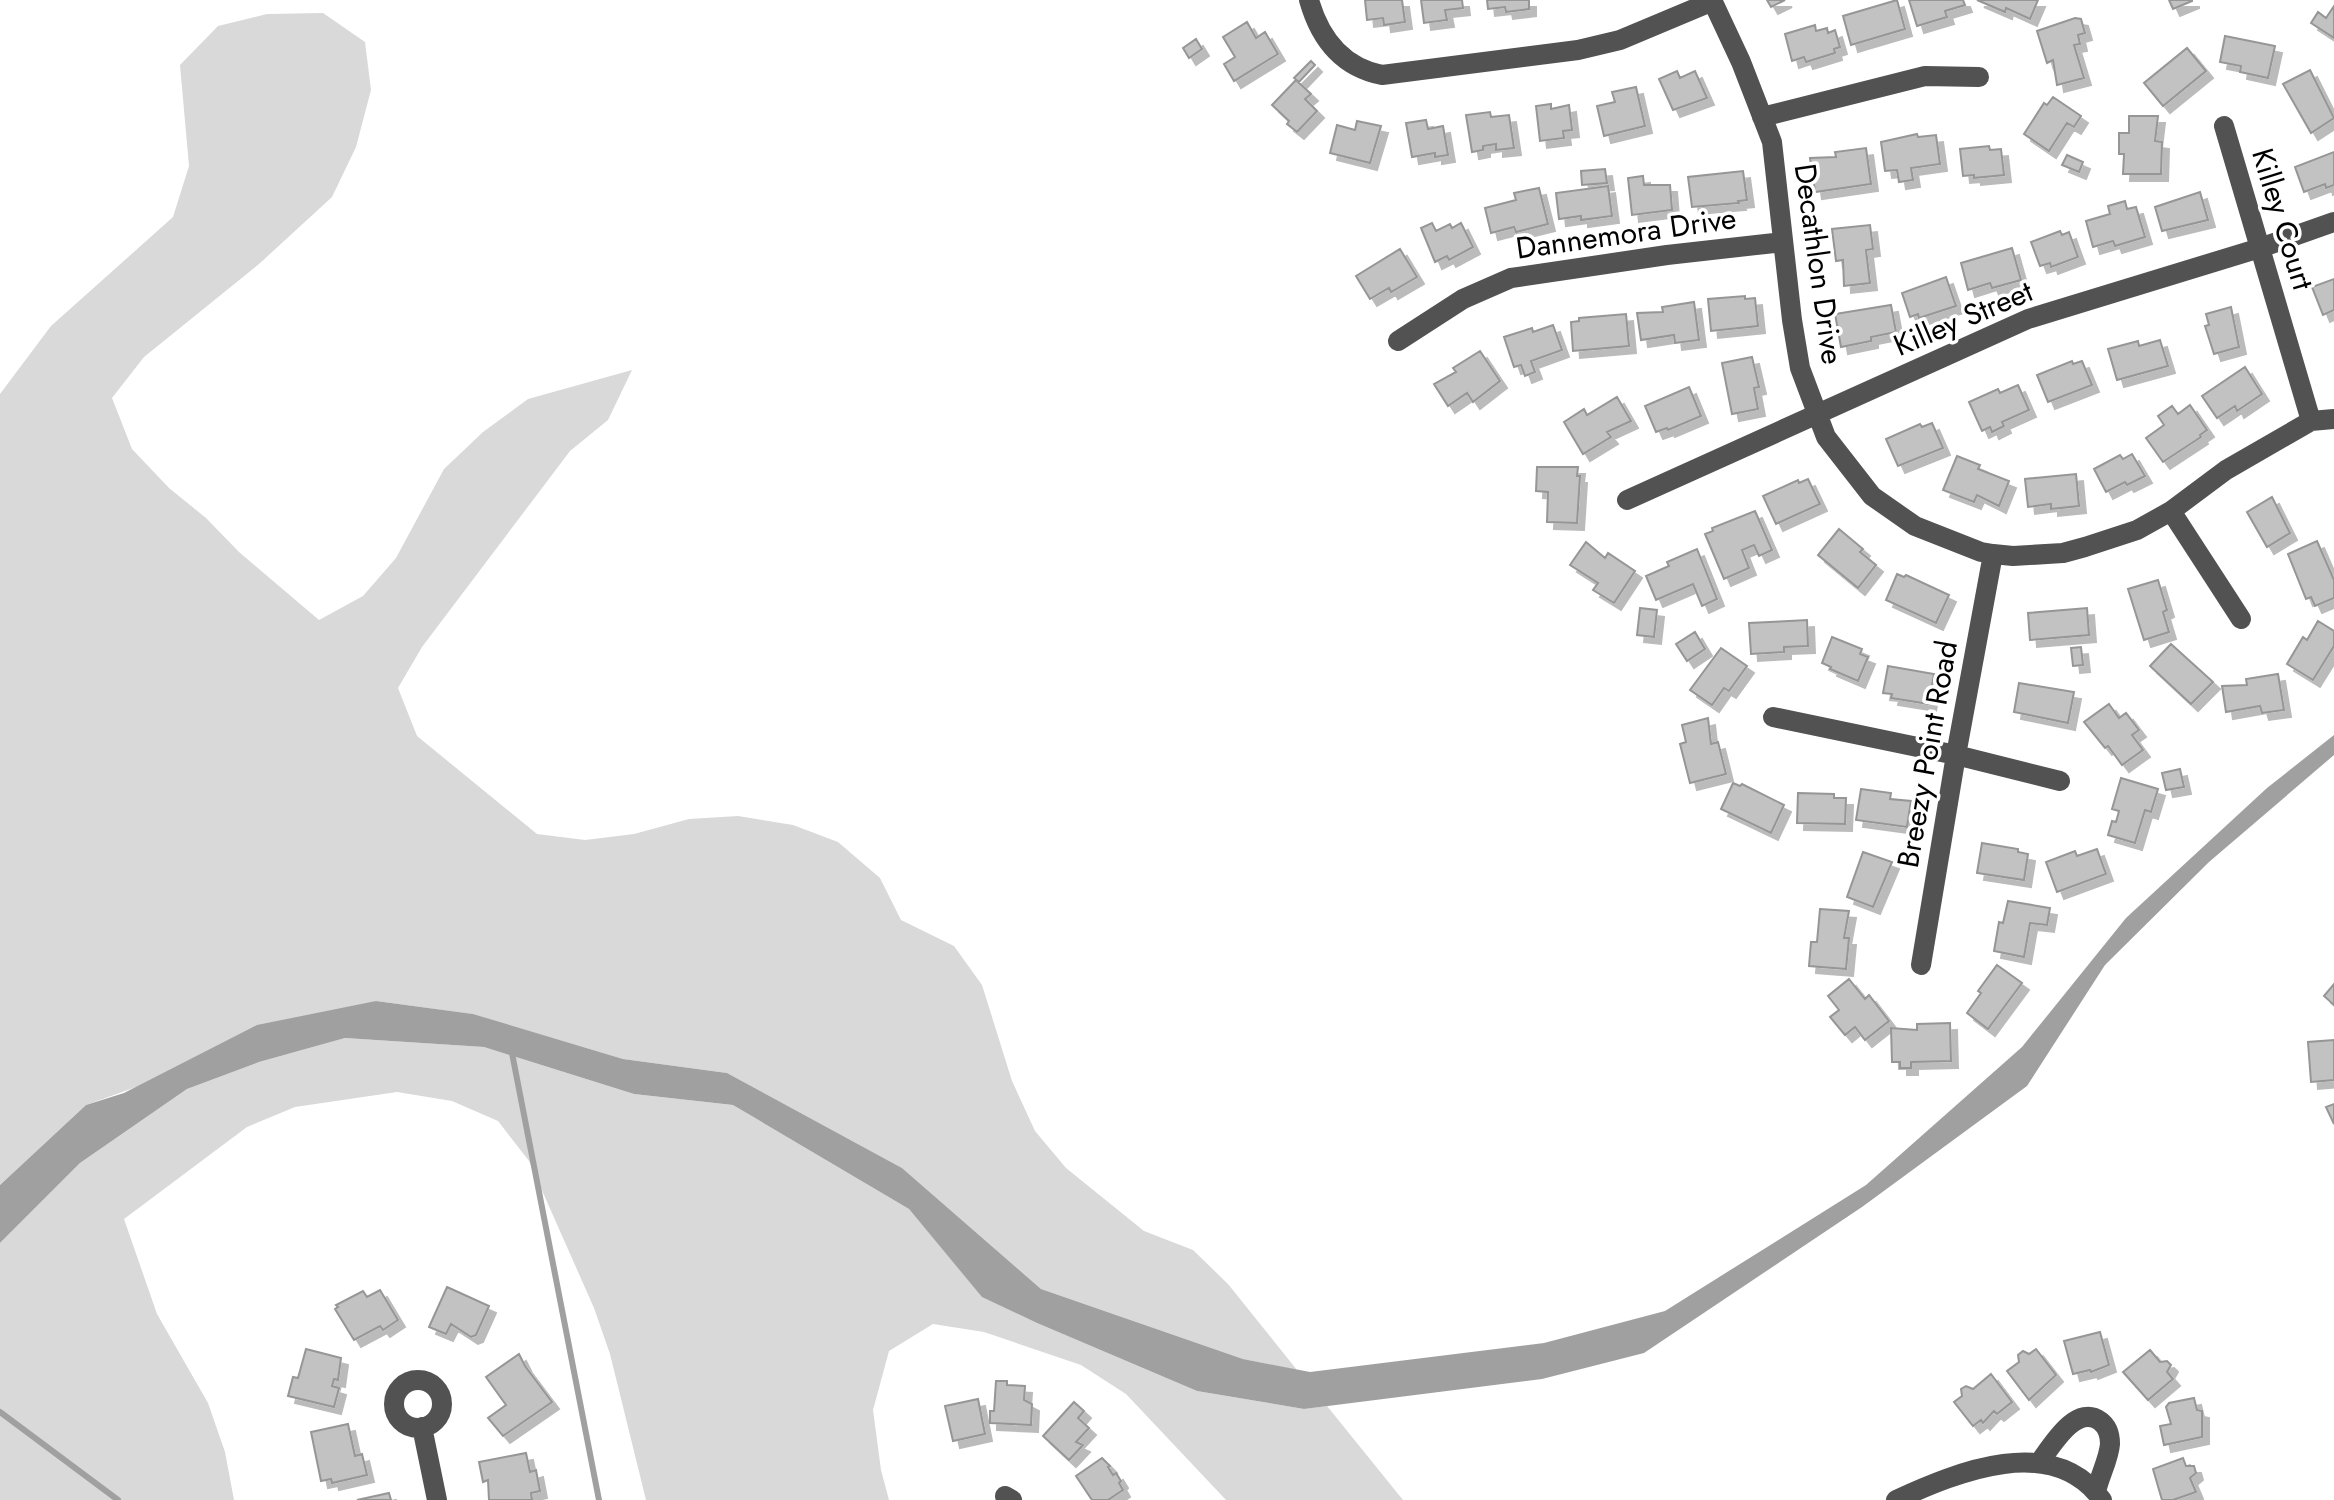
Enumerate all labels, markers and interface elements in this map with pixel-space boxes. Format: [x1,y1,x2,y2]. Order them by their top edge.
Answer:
street label: Killey Court [2241,143,2325,296]
street label: Decathlon Drive [1784,161,1854,367]
street label: Dannemora Drive [1513,196,1739,270]
street label: Killey Street [1887,269,2040,367]
street label: Breezy Point Road [1886,637,1968,871]

